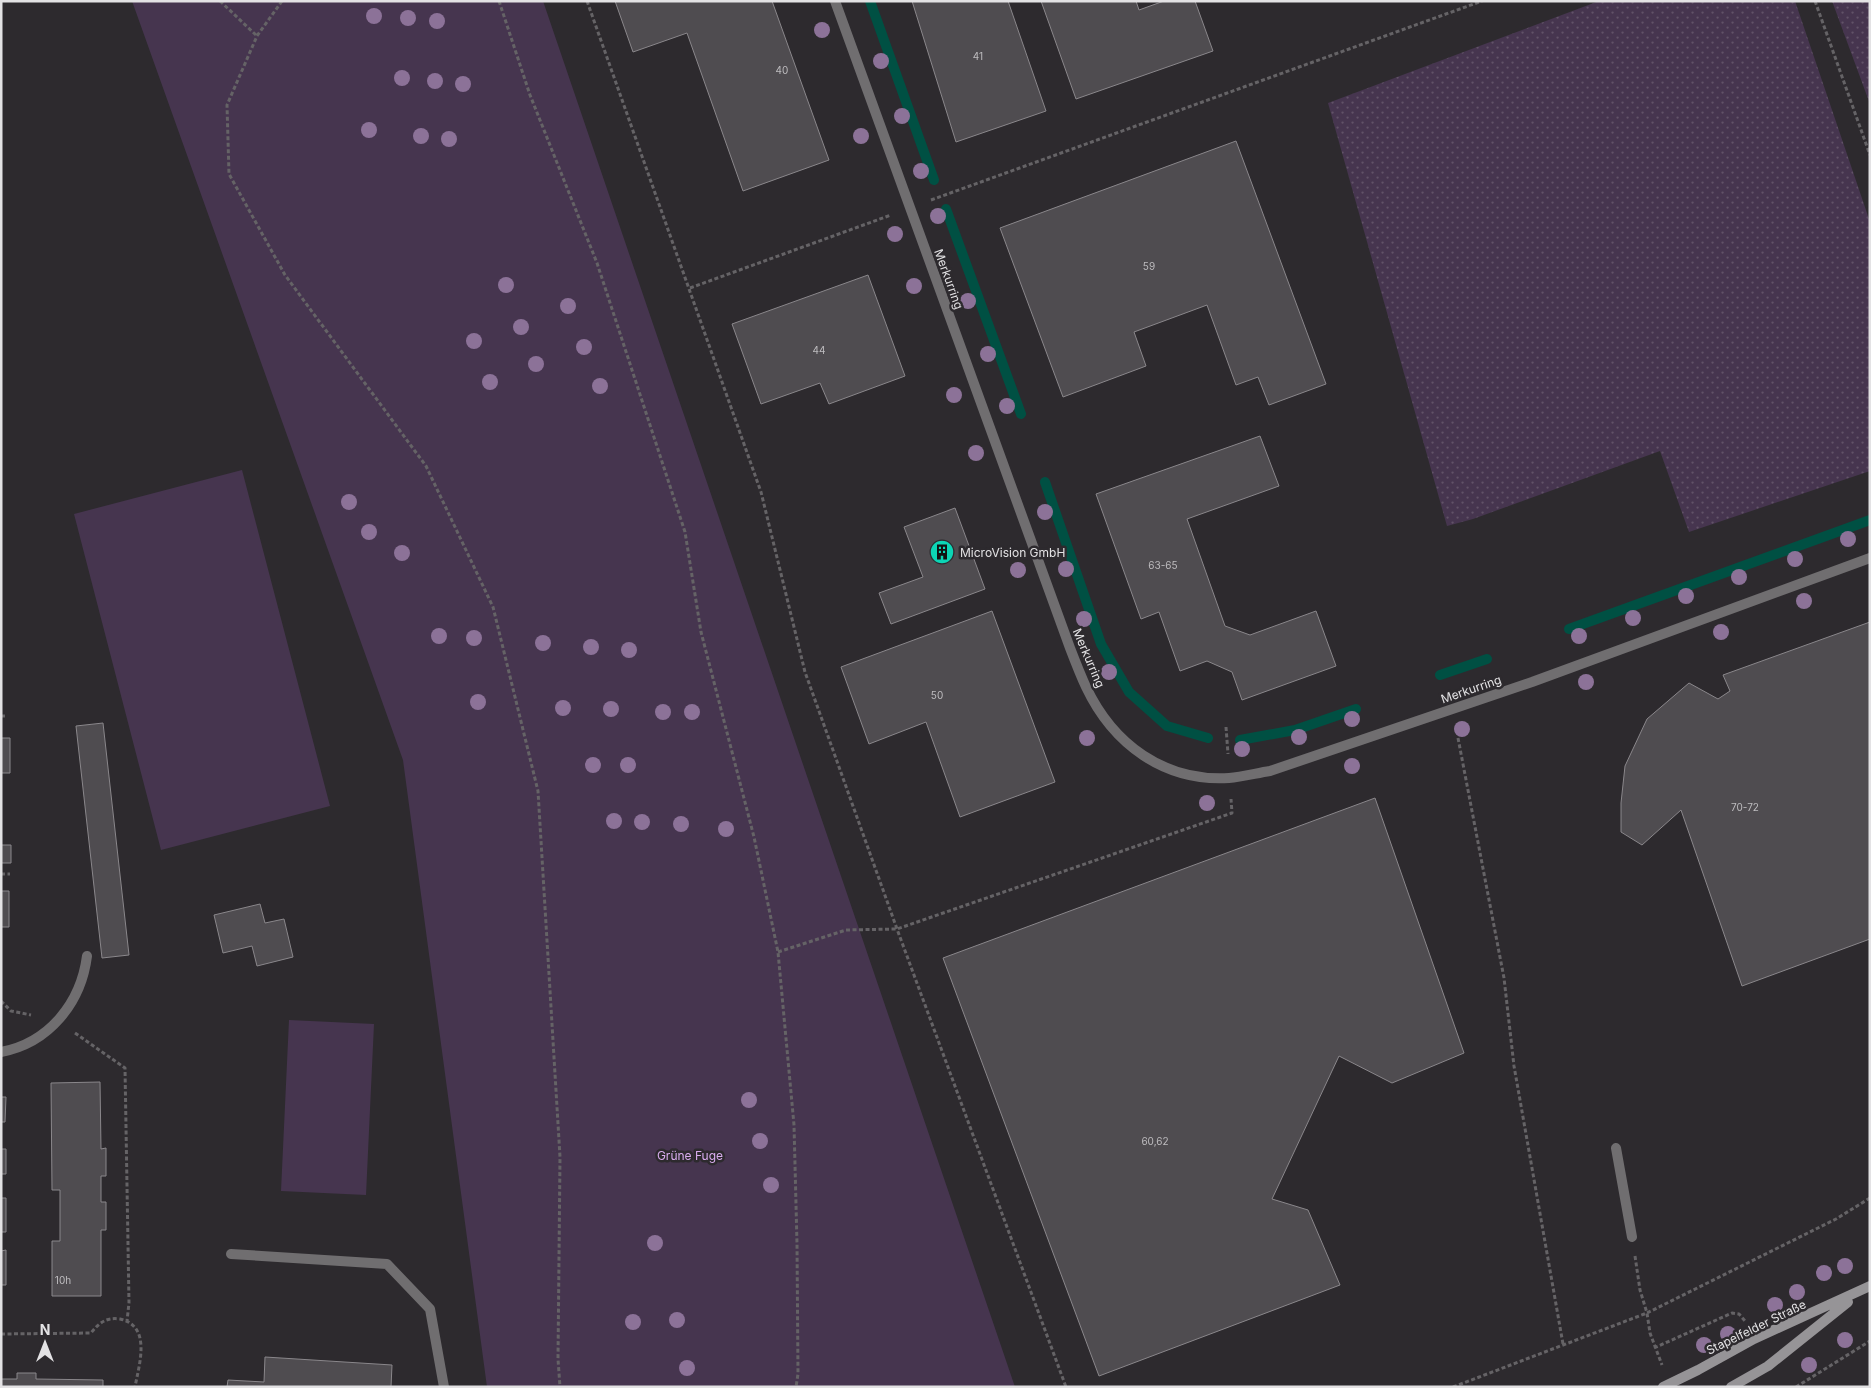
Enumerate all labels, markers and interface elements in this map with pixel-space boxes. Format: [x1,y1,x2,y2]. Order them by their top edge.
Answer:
house number: 41 [973,50,983,62]
house number: 40 [776,64,788,76]
street label: Merkurring [931,247,967,311]
house number: 59 [1143,260,1155,272]
house number: 44 [813,344,825,356]
building icon: MicroVision GmbH [929,539,955,565]
place label: MicroVision GmbH [960,545,1065,560]
house number: 63-65 [1148,559,1178,571]
street label: Merkurring [1070,626,1108,690]
street label: Merkurring [1439,672,1503,706]
house number: 50 [931,689,943,701]
house number: 70-72 [1731,801,1759,813]
house number: 60,62 [1141,1135,1169,1147]
park label: Grüne Fuge [657,1148,723,1163]
house number: 10h [55,1274,71,1286]
street label: Stapelfelder Straße [1704,1296,1808,1358]
north arrow [20,1318,70,1368]
text: N [40,1321,50,1338]

